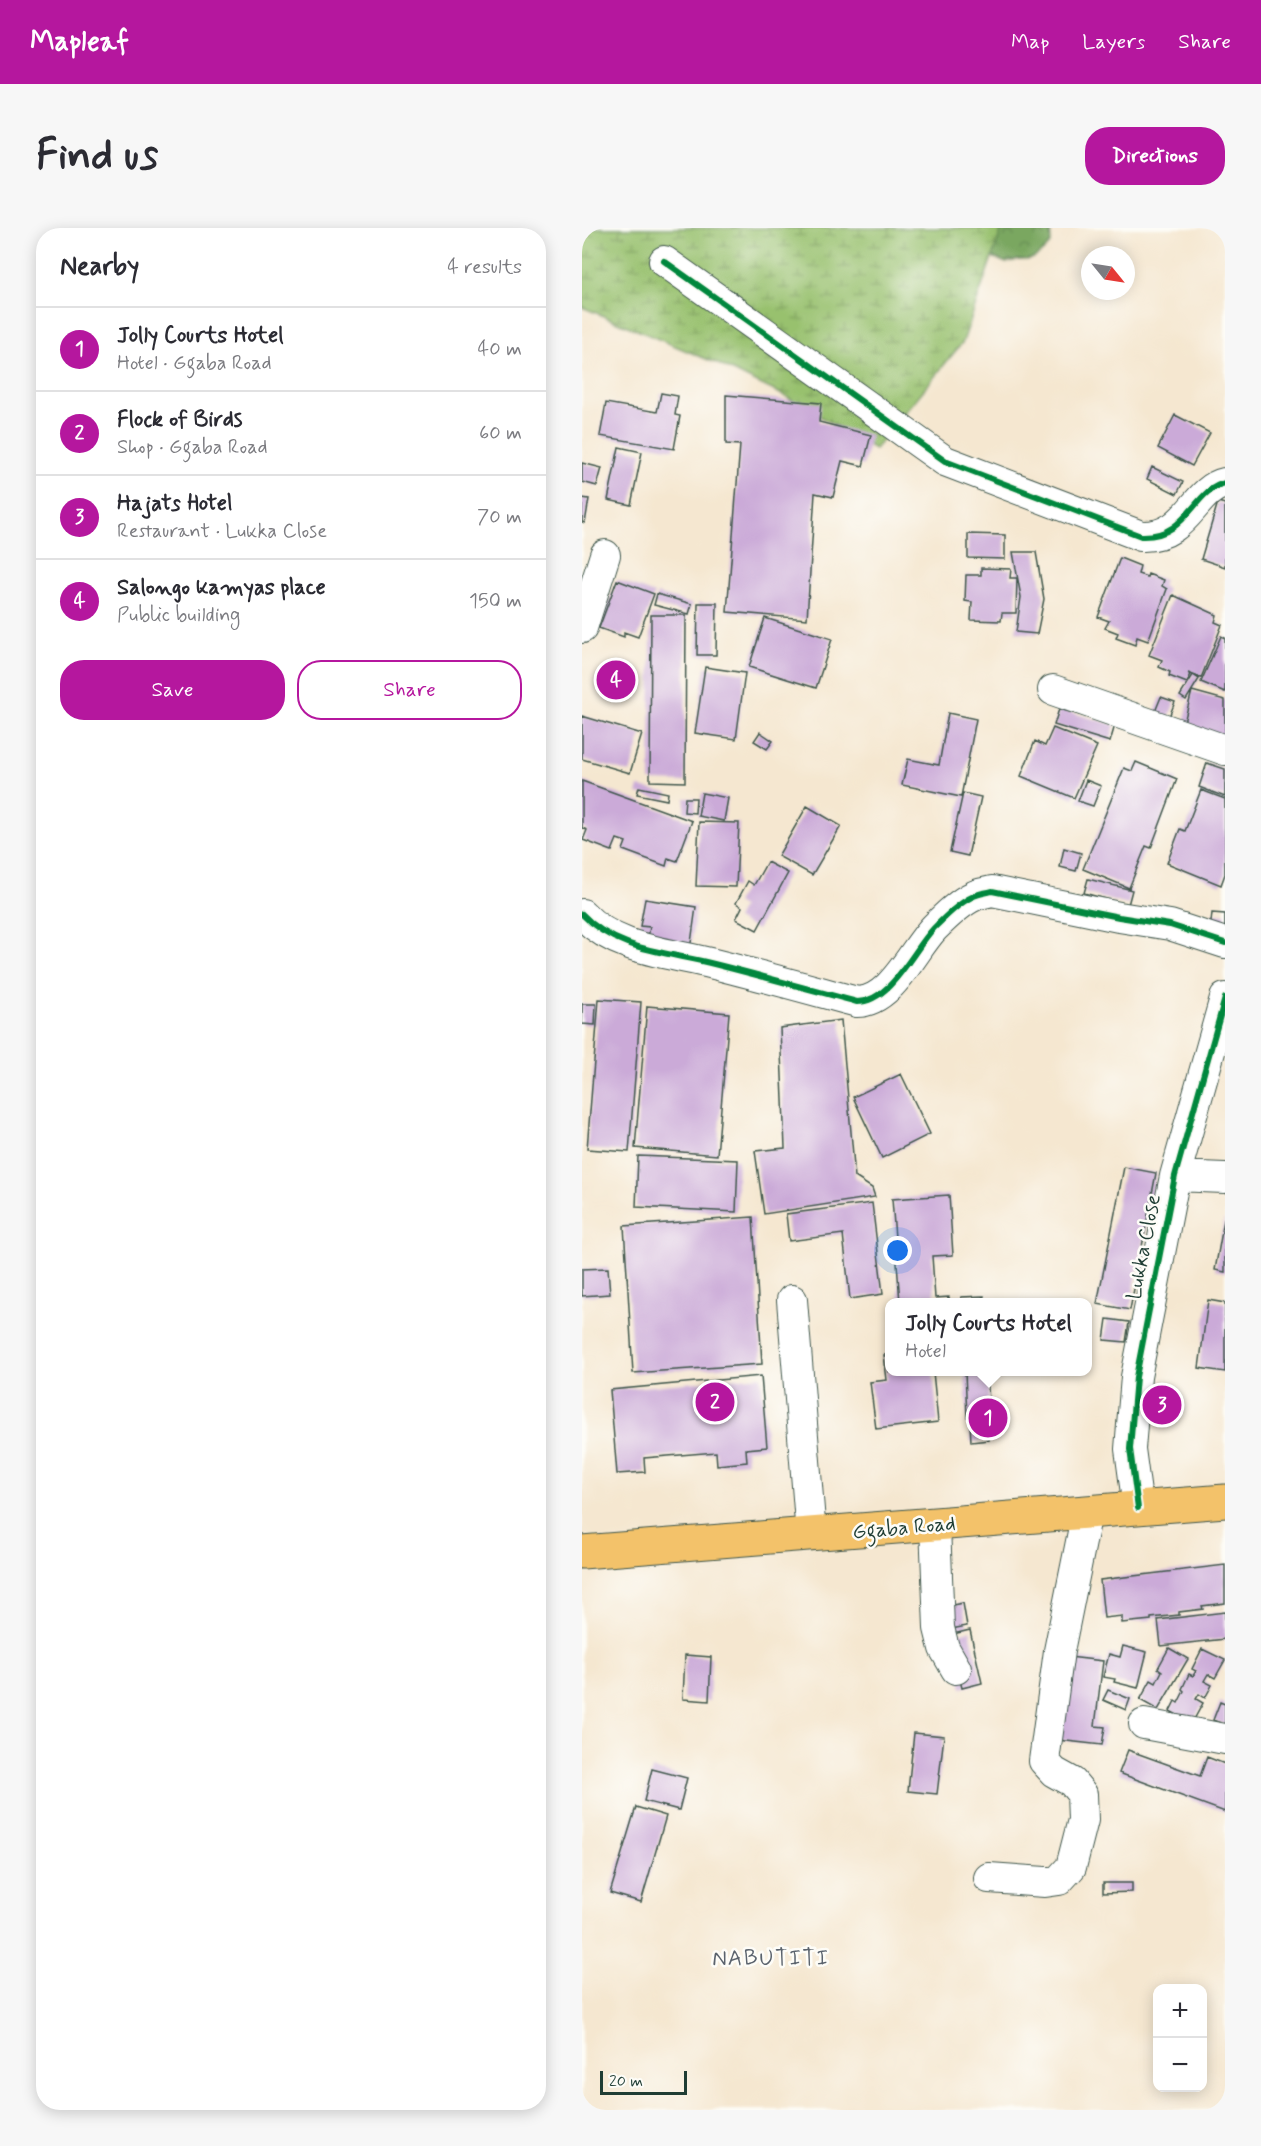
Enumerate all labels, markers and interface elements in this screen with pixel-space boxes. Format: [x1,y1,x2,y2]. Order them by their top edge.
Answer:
text: Mapleaf [30,24,129,61]
text: Map [1011,28,1049,56]
text: Layers [1082,28,1145,56]
text: Share [1178,28,1231,56]
button: Directions [1085,127,1225,185]
text: Find us [36,129,158,184]
north arrow [1081,246,1135,300]
text: Nearby [60,250,139,284]
text: 4 results [447,254,522,281]
text: Jolly Courts Hotel [117,322,284,350]
text: 1 [75,336,84,363]
text: 40 m [478,336,522,363]
text: Hotel · Ggaba Road [117,350,272,377]
text: Flock of Birds [117,406,242,434]
text: 2 [75,420,84,447]
text: 60 m [479,420,522,447]
text: Shop · Ggaba Road [117,434,268,461]
text: Hajats Hotel [117,490,232,518]
text: 3 [75,504,84,531]
text: 70 m [477,504,522,531]
text: Restaurant · Lukka Close [117,518,327,545]
text: Salongo kamyas place [117,574,326,602]
text: 4 [74,588,85,615]
text: 150 m [469,588,522,615]
text: Public building [117,602,240,629]
pin: 4 [597,658,636,702]
button: Save [60,660,285,720]
button: Share [297,660,522,720]
street label: Lukka Close [1120,1192,1168,1302]
your location [883,1236,912,1265]
popup [885,1298,1092,1376]
text: Jolly Courts Hotel [905,1310,1072,1338]
text: Hotel [905,1338,946,1365]
pin: 2 [696,1380,734,1424]
pin: 3 [1142,1382,1182,1428]
pin: 1 [968,1396,1008,1440]
street label: Ggaba Road [851,1510,957,1548]
district label: NABUTITI [712,1945,830,1973]
map controls [1153,1984,1207,2092]
button: + [1153,1984,1207,2038]
button: − [1153,2038,1207,2092]
scale bar [600,2068,687,2096]
text: 20 m [609,2071,643,2092]

